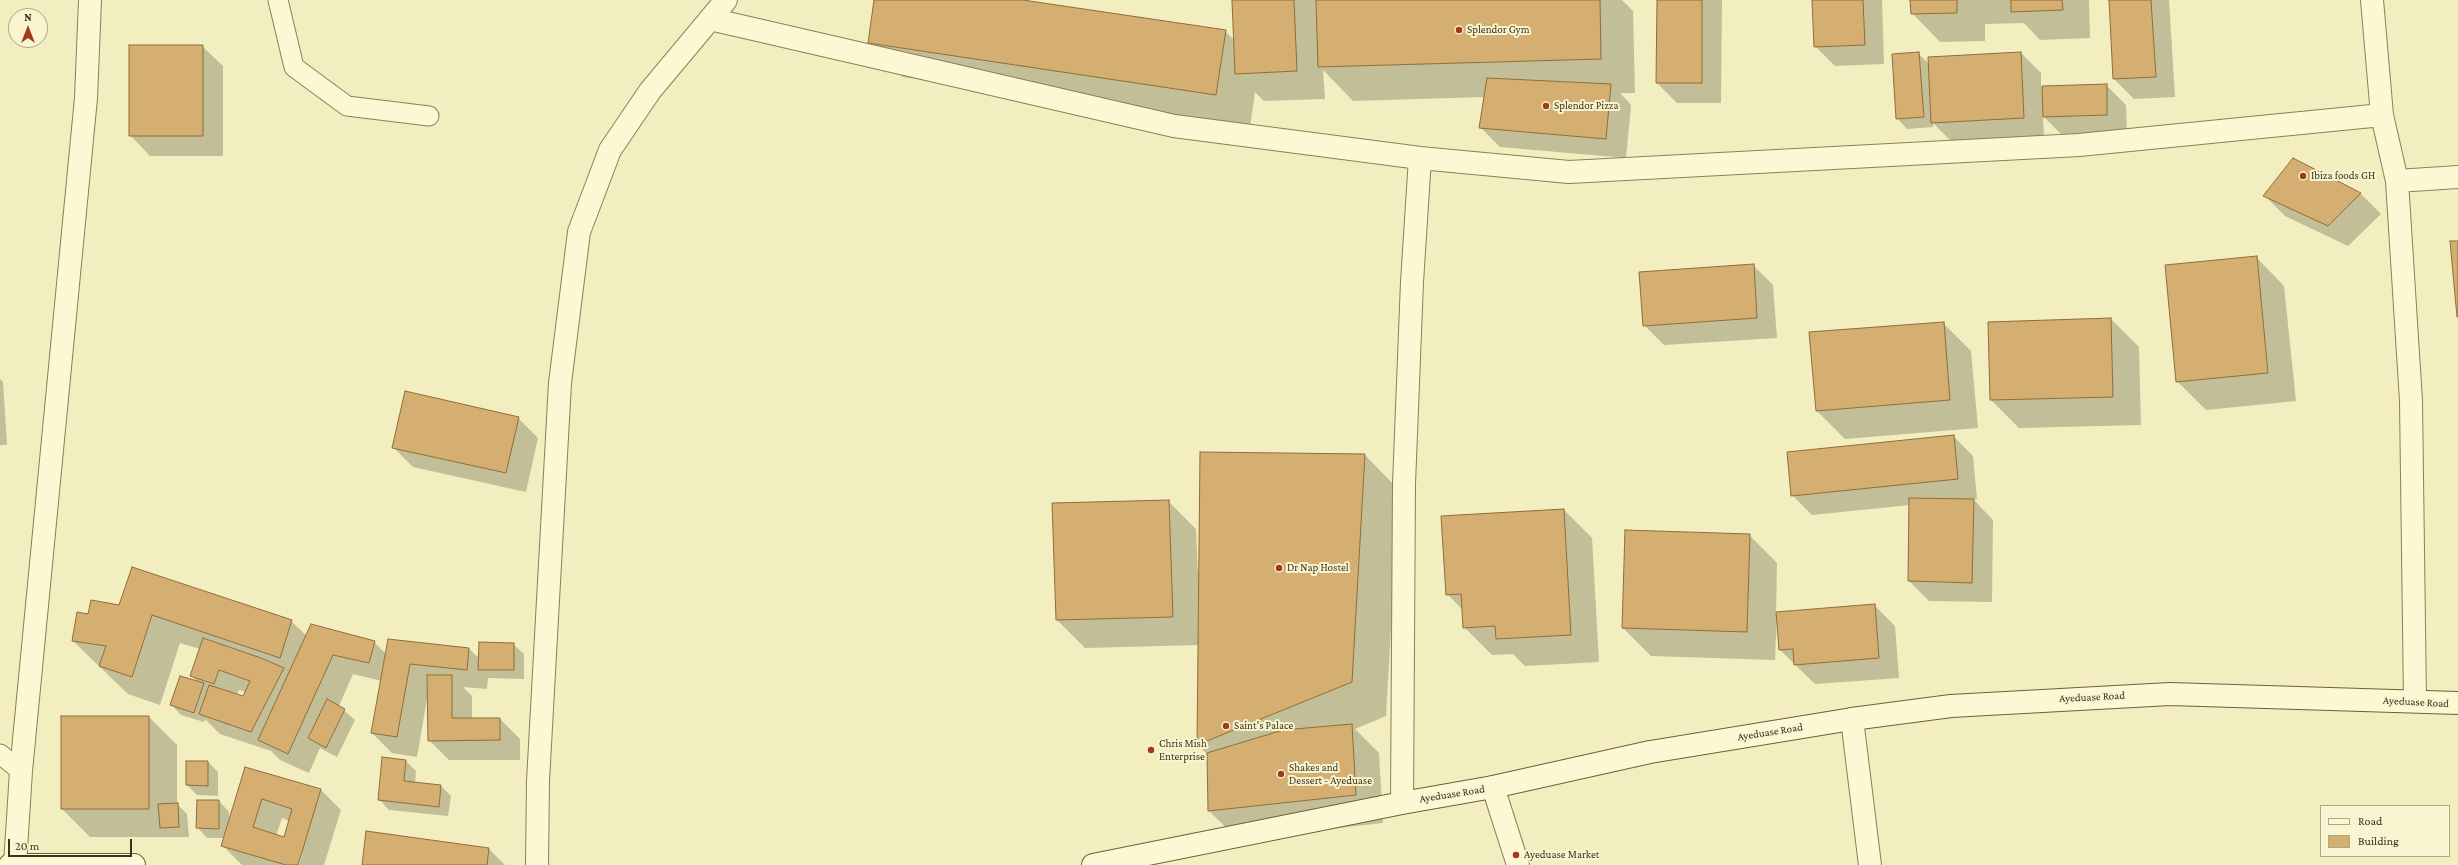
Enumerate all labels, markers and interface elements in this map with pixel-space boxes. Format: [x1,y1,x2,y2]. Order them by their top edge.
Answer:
north arrow [8,8,48,48]
text: N [24,11,32,23]
place label: Splendor Gym [1467,23,1530,37]
marker: Splendor Gym [1454,25,1464,35]
place label: Splendor Pizza [1554,99,1619,113]
marker: Splendor Pizza [1541,101,1551,111]
place label: Ibiza foods GH [2311,169,2375,183]
marker: Ibiza foods GH [2298,171,2308,181]
place label: Dr Nap Hostel [1287,561,1349,575]
marker: Dr Nap Hostel [1274,563,1284,573]
street label: Ayeduase Road [2059,689,2125,705]
street label: Ayeduase Road [2383,694,2449,710]
place label: Saint's Palace [1234,719,1293,733]
street label: Ayeduase Road [1736,720,1804,744]
marker: Saint's Palace [1221,721,1231,731]
place label: Chris Mish Enterprise [1159,737,1207,763]
marker: Chris Mish Enterprise [1146,745,1156,755]
place label: Shakes and Dessert - Ayeduase [1289,761,1372,787]
marker: Shakes and Dessert - Ayeduase [1276,769,1286,779]
street label: Ayeduase Road [1418,782,1486,806]
legend [2320,805,2450,857]
text: Road [2358,814,2382,828]
scale bar [10,831,134,857]
text: Building [2358,834,2399,848]
text: 20 m [15,839,39,853]
place label: Ayeduase Market [1524,848,1599,862]
marker: Ayeduase Market [1511,850,1521,860]

